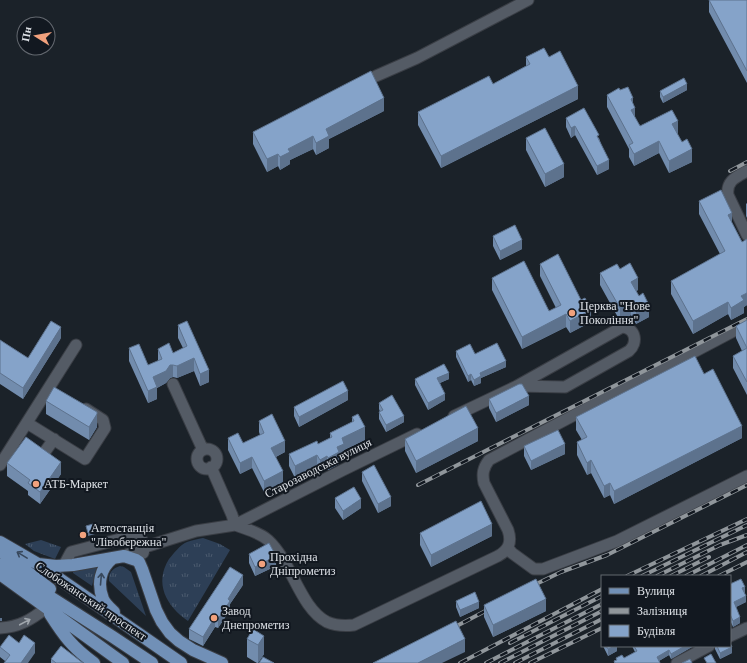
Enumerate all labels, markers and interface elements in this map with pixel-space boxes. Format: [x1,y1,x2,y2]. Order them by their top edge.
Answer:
north arrow [16,16,56,56]
text: Пн [19,25,34,43]
place label: Церква "Нове Покоління" [580,299,650,327]
marker: Церква "Нове Покоління" [567,308,577,318]
street label: Старозаводська вулиця [262,435,374,501]
place label: АТБ-Маркет [44,477,109,491]
marker: АТБ-Маркет [31,479,41,489]
place label: Автостанція "Лівобережна" [91,521,167,549]
marker: Автостанція "Лівобережна" [78,530,88,540]
one-way arrow [16,550,28,558]
place label: Прохідна Дніпрометиз [270,550,336,578]
street label: Слобожанський проспект [33,559,150,644]
marker: Прохідна Дніпрометиз [257,559,267,569]
one-way arrow [98,572,105,585]
legend [601,575,731,647]
text: Вулиця [637,584,675,598]
place label: Завод Днепрометиз [222,604,290,632]
text: Залізниця [637,604,688,618]
marker: Завод Днепрометиз [209,613,219,623]
one-way arrow [19,618,31,625]
text: Будівля [637,624,676,638]

